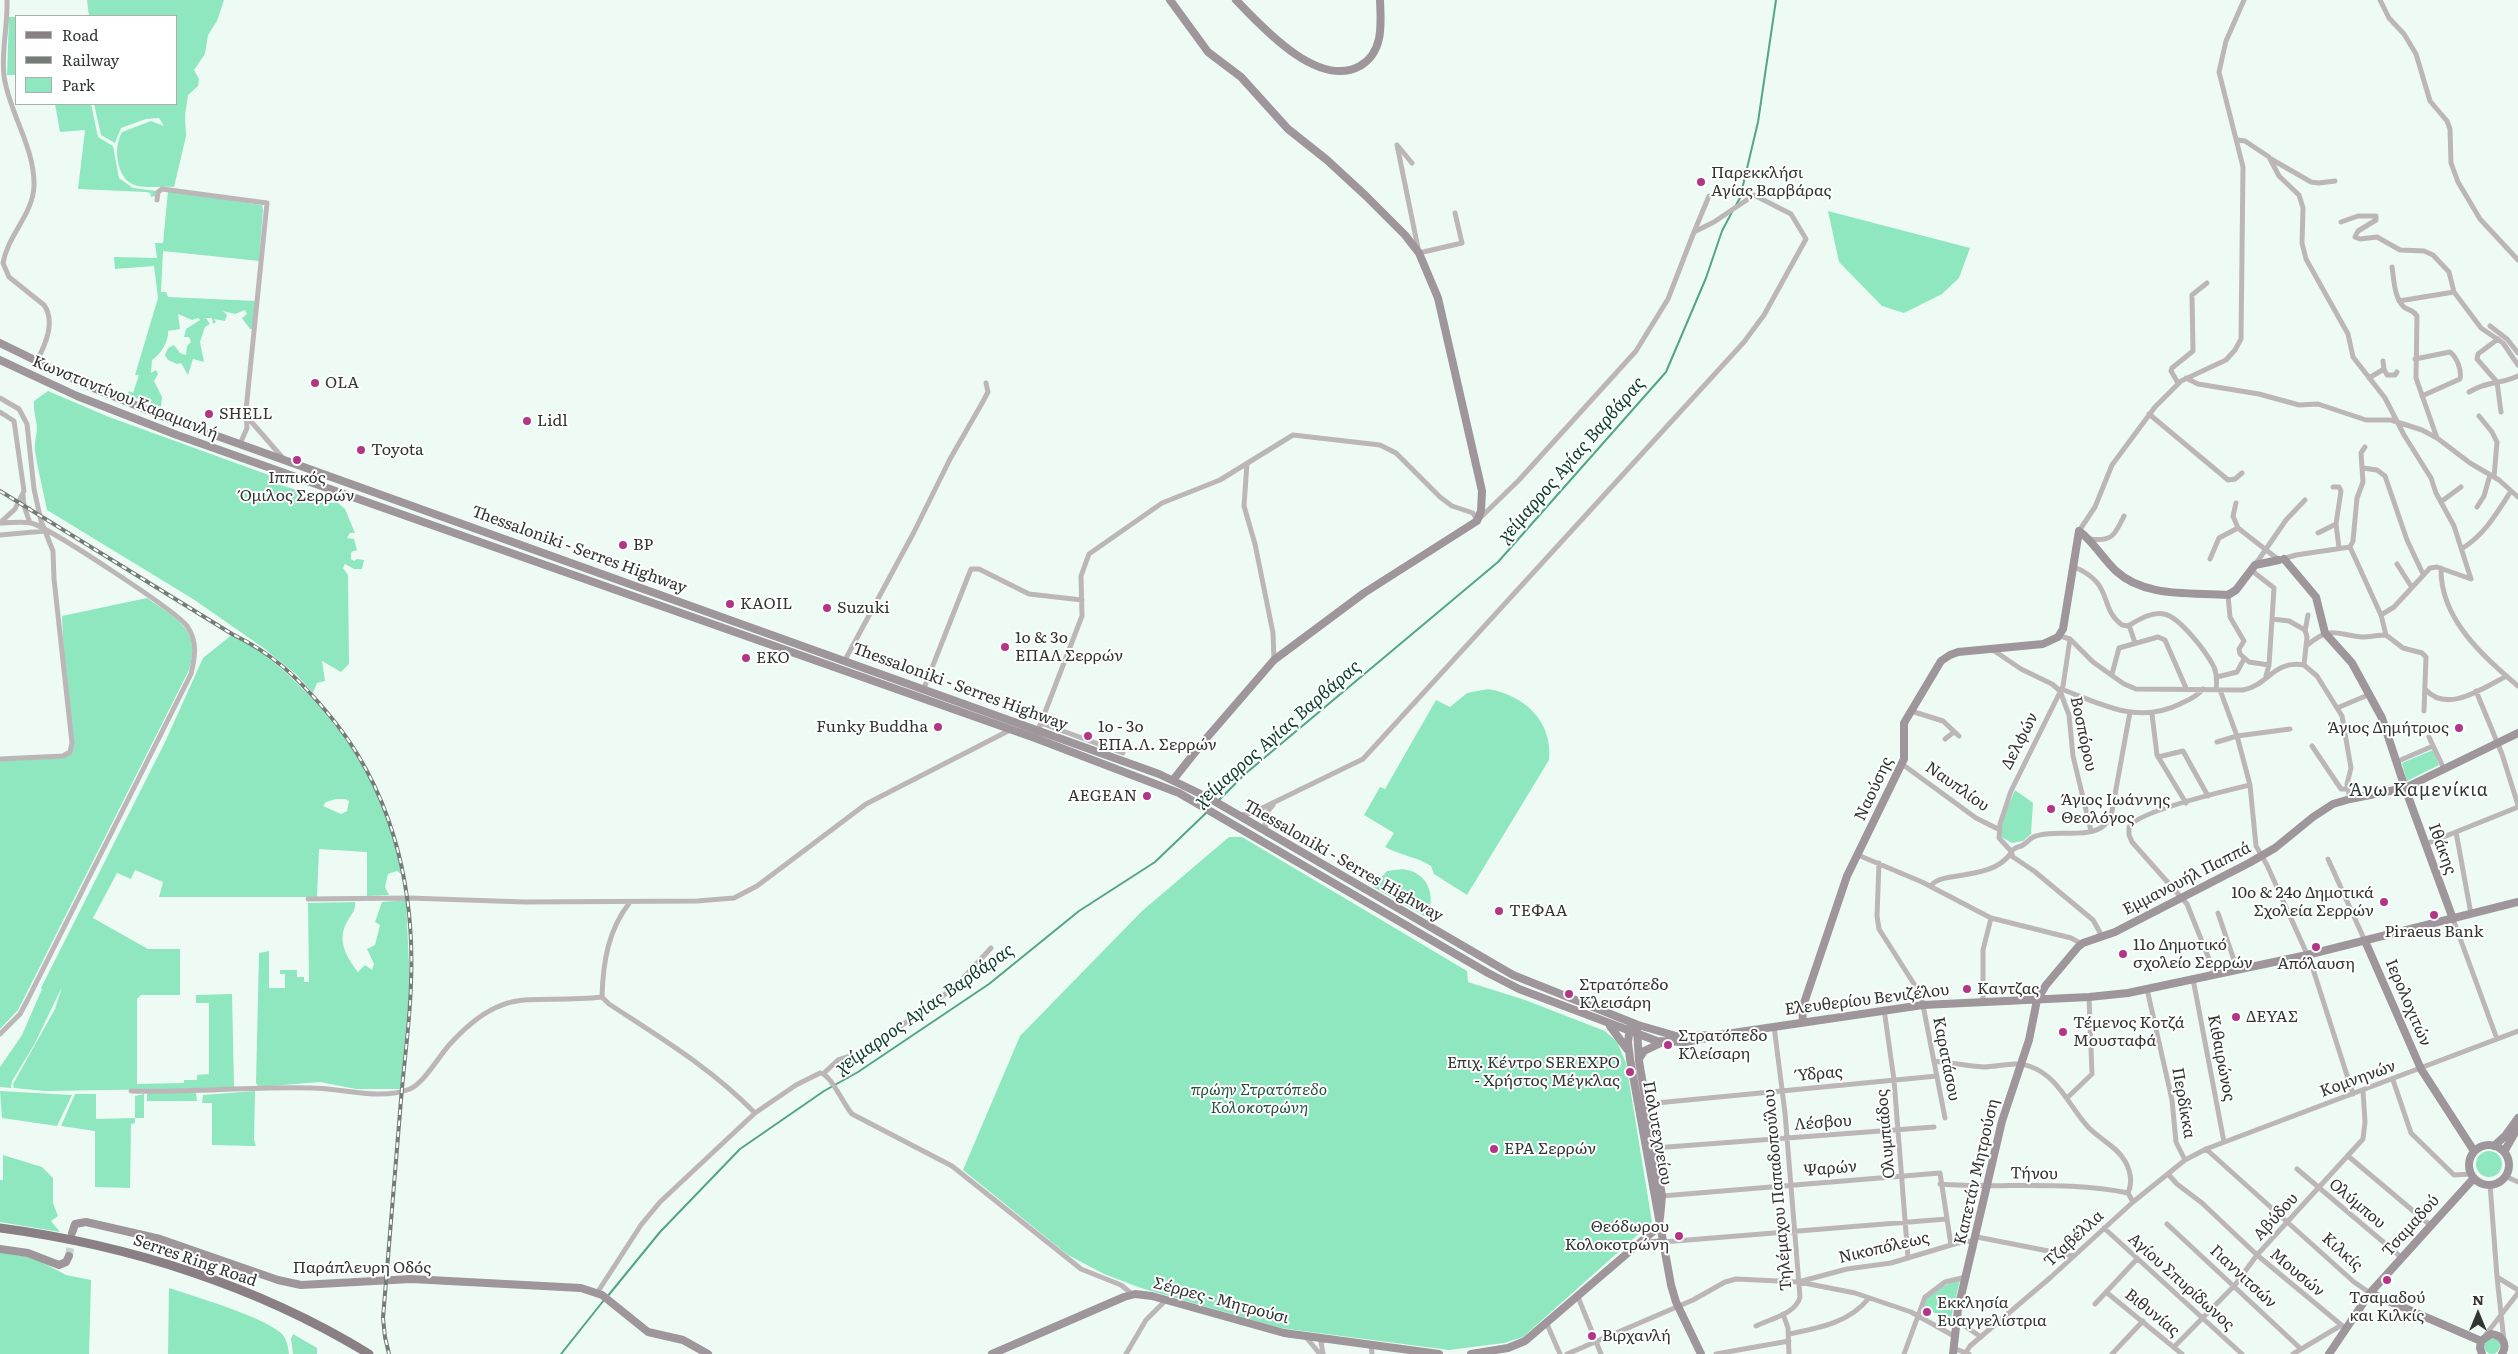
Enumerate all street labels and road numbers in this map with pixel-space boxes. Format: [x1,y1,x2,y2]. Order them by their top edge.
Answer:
street label: Κωνσταντίνου Καραμανλή [30,352,220,444]
street label: Thessaloniki - Serres Highway [469,502,689,598]
street label: Thessaloniki - Serres Highway [850,639,1070,735]
street label: Βοσπόρου [2066,695,2100,773]
street label: Δελφών [1997,709,2043,773]
street label: Ναούσης [1851,754,1897,824]
street label: Ναυπλίου [1921,758,1993,816]
street label: Thessaloniki - Serres Highway [1240,796,1446,926]
street label: Ιθάκης [2424,821,2460,877]
street label: Εμμανουήλ Παππά [2120,838,2254,920]
street label: Ιερολοχιτών [2381,957,2435,1049]
street label: Ελευθερίου Βενιζέλου [1784,980,1950,1020]
street label: Κιθαιρώνος [2203,1013,2239,1103]
street label: Καρατάσου [1928,1015,1964,1103]
street label: Κομνηνών [2317,1056,2399,1102]
street label: Ύδρας [1797,1062,1843,1086]
street label: Περδίκκα [2167,1066,2199,1140]
street label: Πολυτεχνείου [1638,1080,1676,1186]
street label: Τηλέμαχου Παπαδοπούλου [1760,1088,1796,1292]
street label: Ολυμπιάδος [1873,1088,1899,1180]
street label: Καπετάν Μητρούση [1951,1097,2003,1247]
street label: Λέσβου [1794,1111,1852,1135]
street label: Ψαρών [1802,1157,1858,1181]
street label: Τήνου [2010,1164,2058,1184]
street label: Ολύμπου [2325,1175,2389,1233]
street label: Αβύδου [2250,1189,2302,1245]
street label: Τσαμαδού [2378,1191,2444,1261]
street label: Τζαβέλλα [2040,1207,2108,1271]
street label: Νικοπόλεως [1837,1228,1931,1268]
street label: Αγίου Σπυρίδωνος [2124,1229,2238,1335]
street label: Κιλκίς [2318,1229,2366,1275]
street label: Serres Ring Road [131,1231,259,1291]
street label: Γιαννιτσών [2206,1241,2280,1313]
street label: Μουσών [2266,1245,2328,1301]
street label: Παράπλευρη Οδός [293,1258,431,1278]
street label: Σέρρες - Μητρούσι [1151,1274,1291,1328]
street label: Βιθυνίας [2121,1285,2183,1341]

